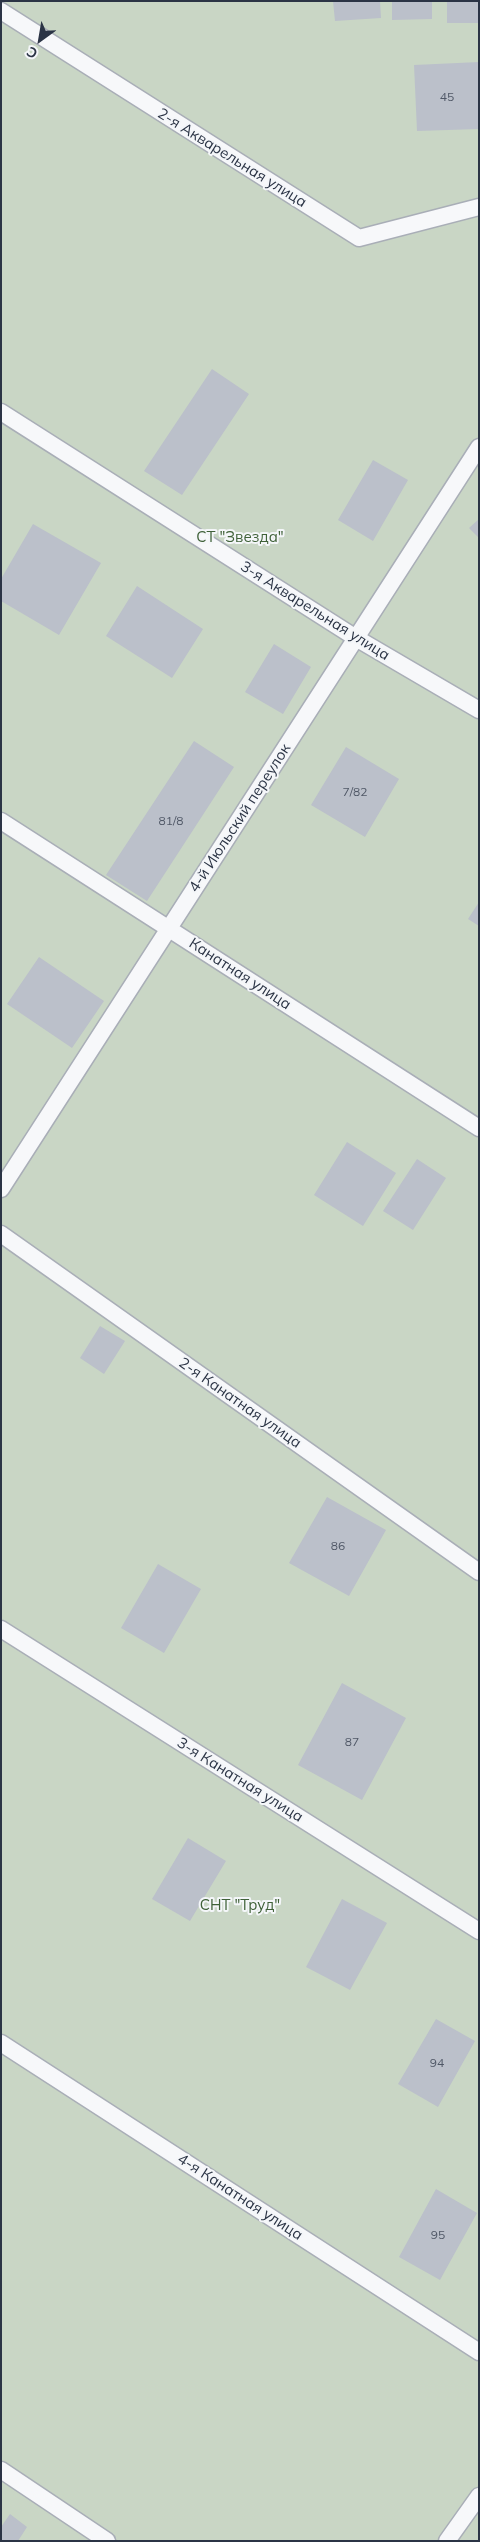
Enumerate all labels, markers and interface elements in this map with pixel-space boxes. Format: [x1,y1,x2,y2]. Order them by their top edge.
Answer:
north arrow [15,15,65,65]
text: С [23,43,41,63]
house number: 45 [440,90,454,104]
street label: 2-я Акварельная улица [154,105,310,211]
park label: СТ "Звезда" [196,528,284,546]
street label: 3-я Акварельная улица [237,558,393,664]
street label: 4-й Июльский переулок [185,740,295,896]
house number: 7/82 [342,785,368,799]
house number: 81/8 [158,814,184,828]
street label: Канатная улица [186,934,294,1014]
street label: 2-я Канатная улица [175,1354,305,1452]
house number: 86 [331,1539,345,1553]
street label: 3-я Канатная улица [174,1734,306,1826]
house number: 87 [345,1735,359,1749]
park label: СНТ "Труд" [200,1896,280,1914]
house number: 94 [430,2056,444,2070]
street label: 4-я Канатная улица [174,2150,306,2244]
house number: 95 [431,2228,445,2242]

